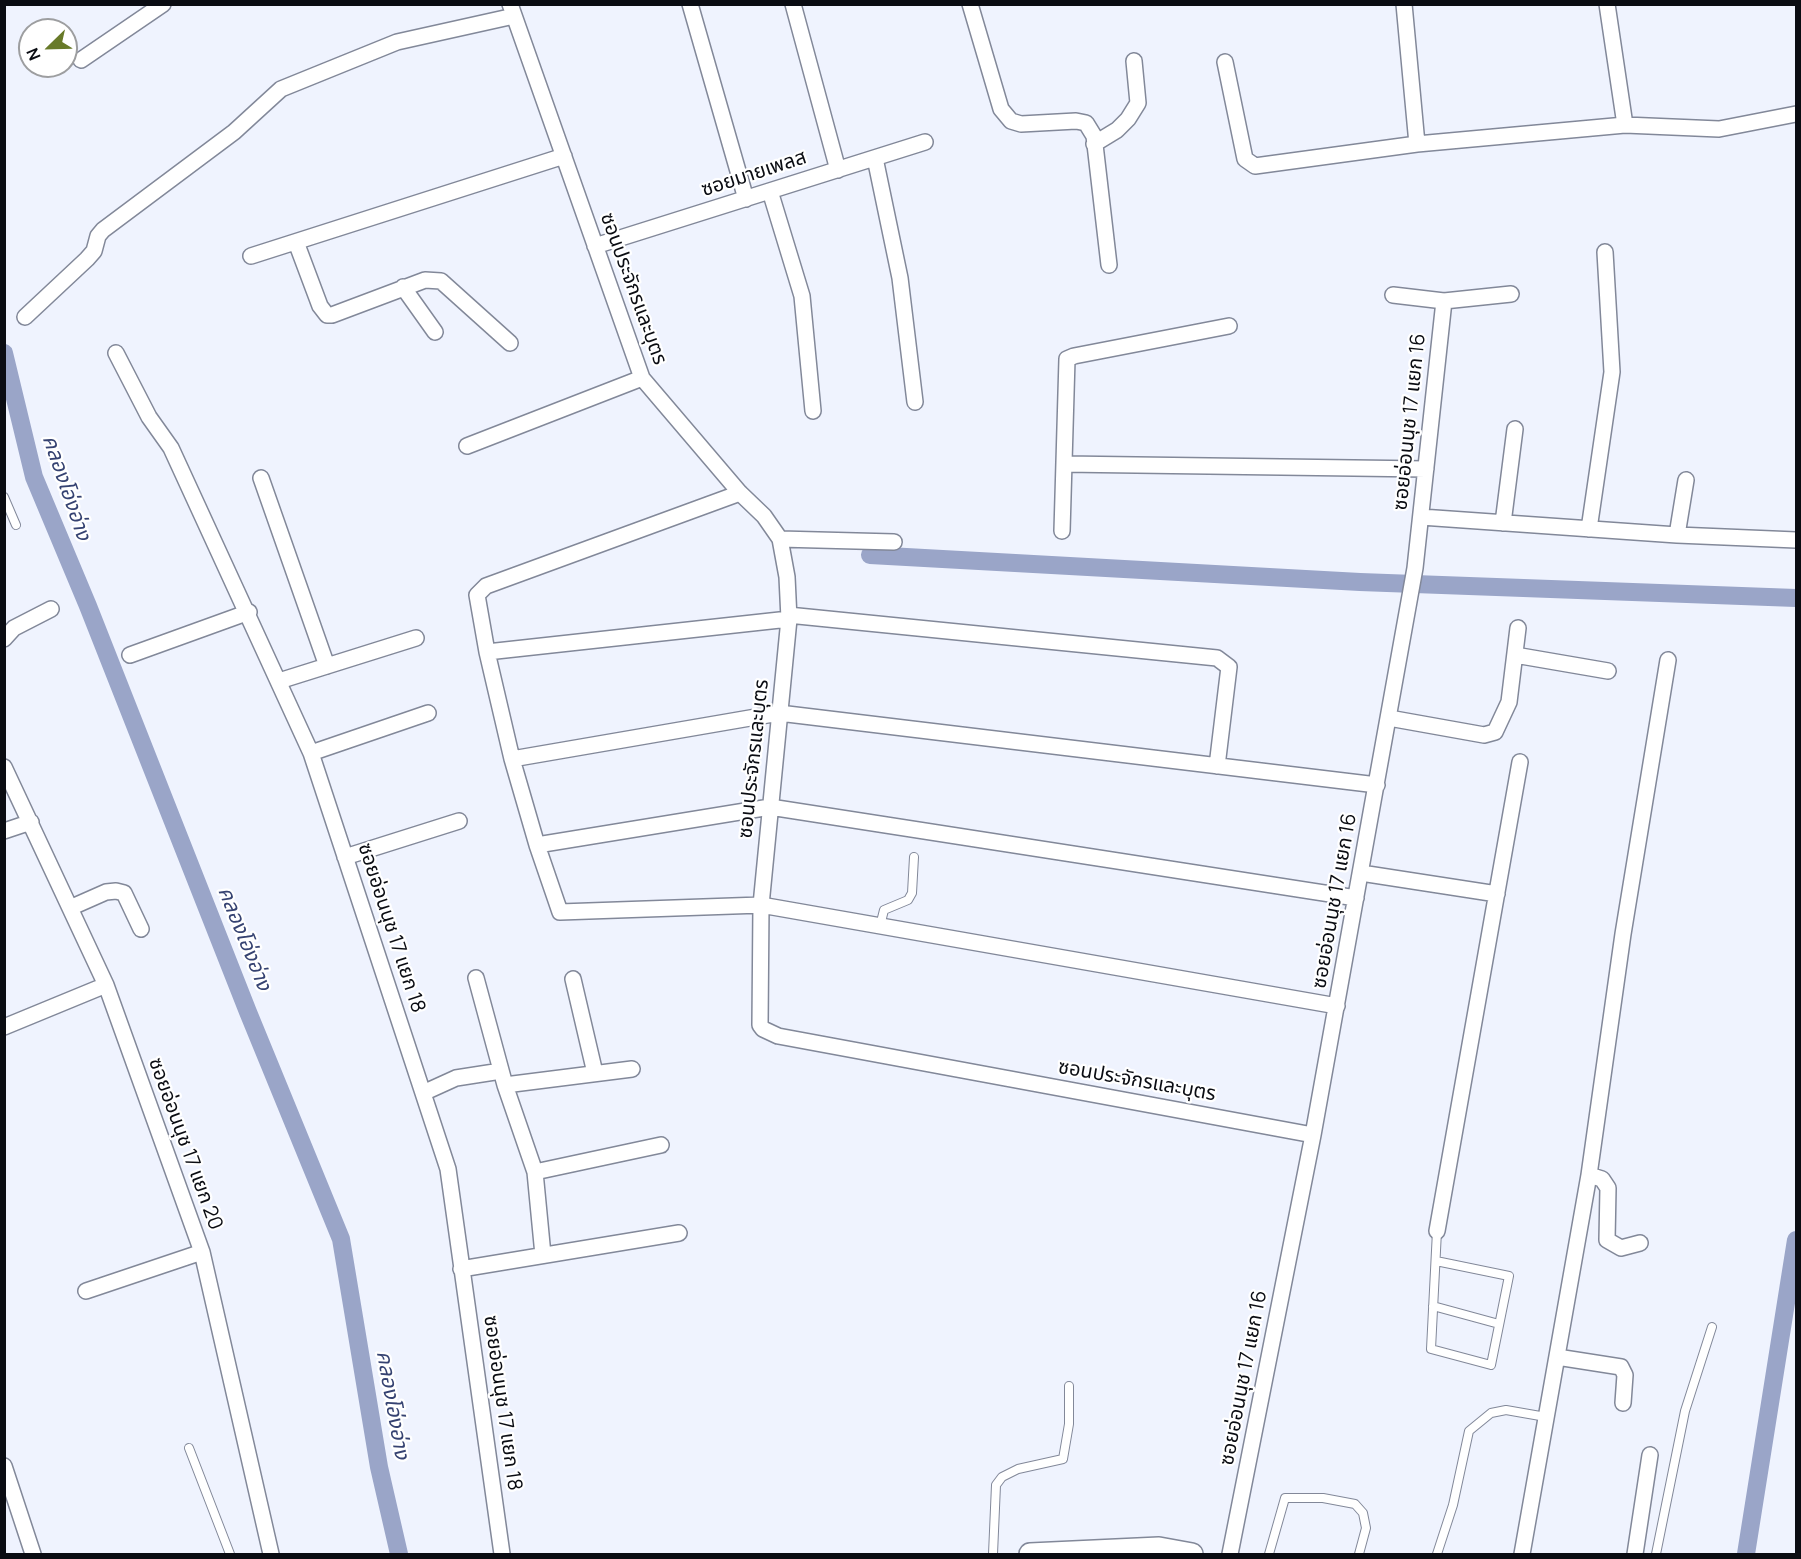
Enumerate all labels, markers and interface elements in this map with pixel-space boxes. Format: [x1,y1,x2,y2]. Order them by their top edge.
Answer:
north arrow [18,18,78,78]
text: N [21,45,46,64]
street label: ซอยมายเพลส [698,146,810,202]
street label: ซอนประจักรและบุตร [594,210,672,368]
street label: ซอยอ่อนนุช 17 แยก 16 [1389,332,1431,512]
water label: คลองโอ่งอ่าง [36,432,96,544]
street label: ซอนประจักรและบุตร [734,678,774,840]
street label: ซอยอ่อนนุช 17 แยก 16 [1308,811,1362,991]
street label: ซอยอ่อนนุช 17 แยก 18 [352,840,430,1016]
water label: คลองโอ่งอ่าง [212,883,276,995]
street label: ซอยอ่อนนุช 17 แยก 20 [143,1055,227,1233]
street label: ซอนประจักรและบุตร [1056,1055,1218,1107]
street label: ซอยอ่อนนุช 17 แยก 16 [1215,1289,1273,1467]
street label: ซอยอ่อนนุช 17 แยก 18 [478,1314,526,1492]
water label: คลองโอ่งอ่าง [370,1349,414,1461]

